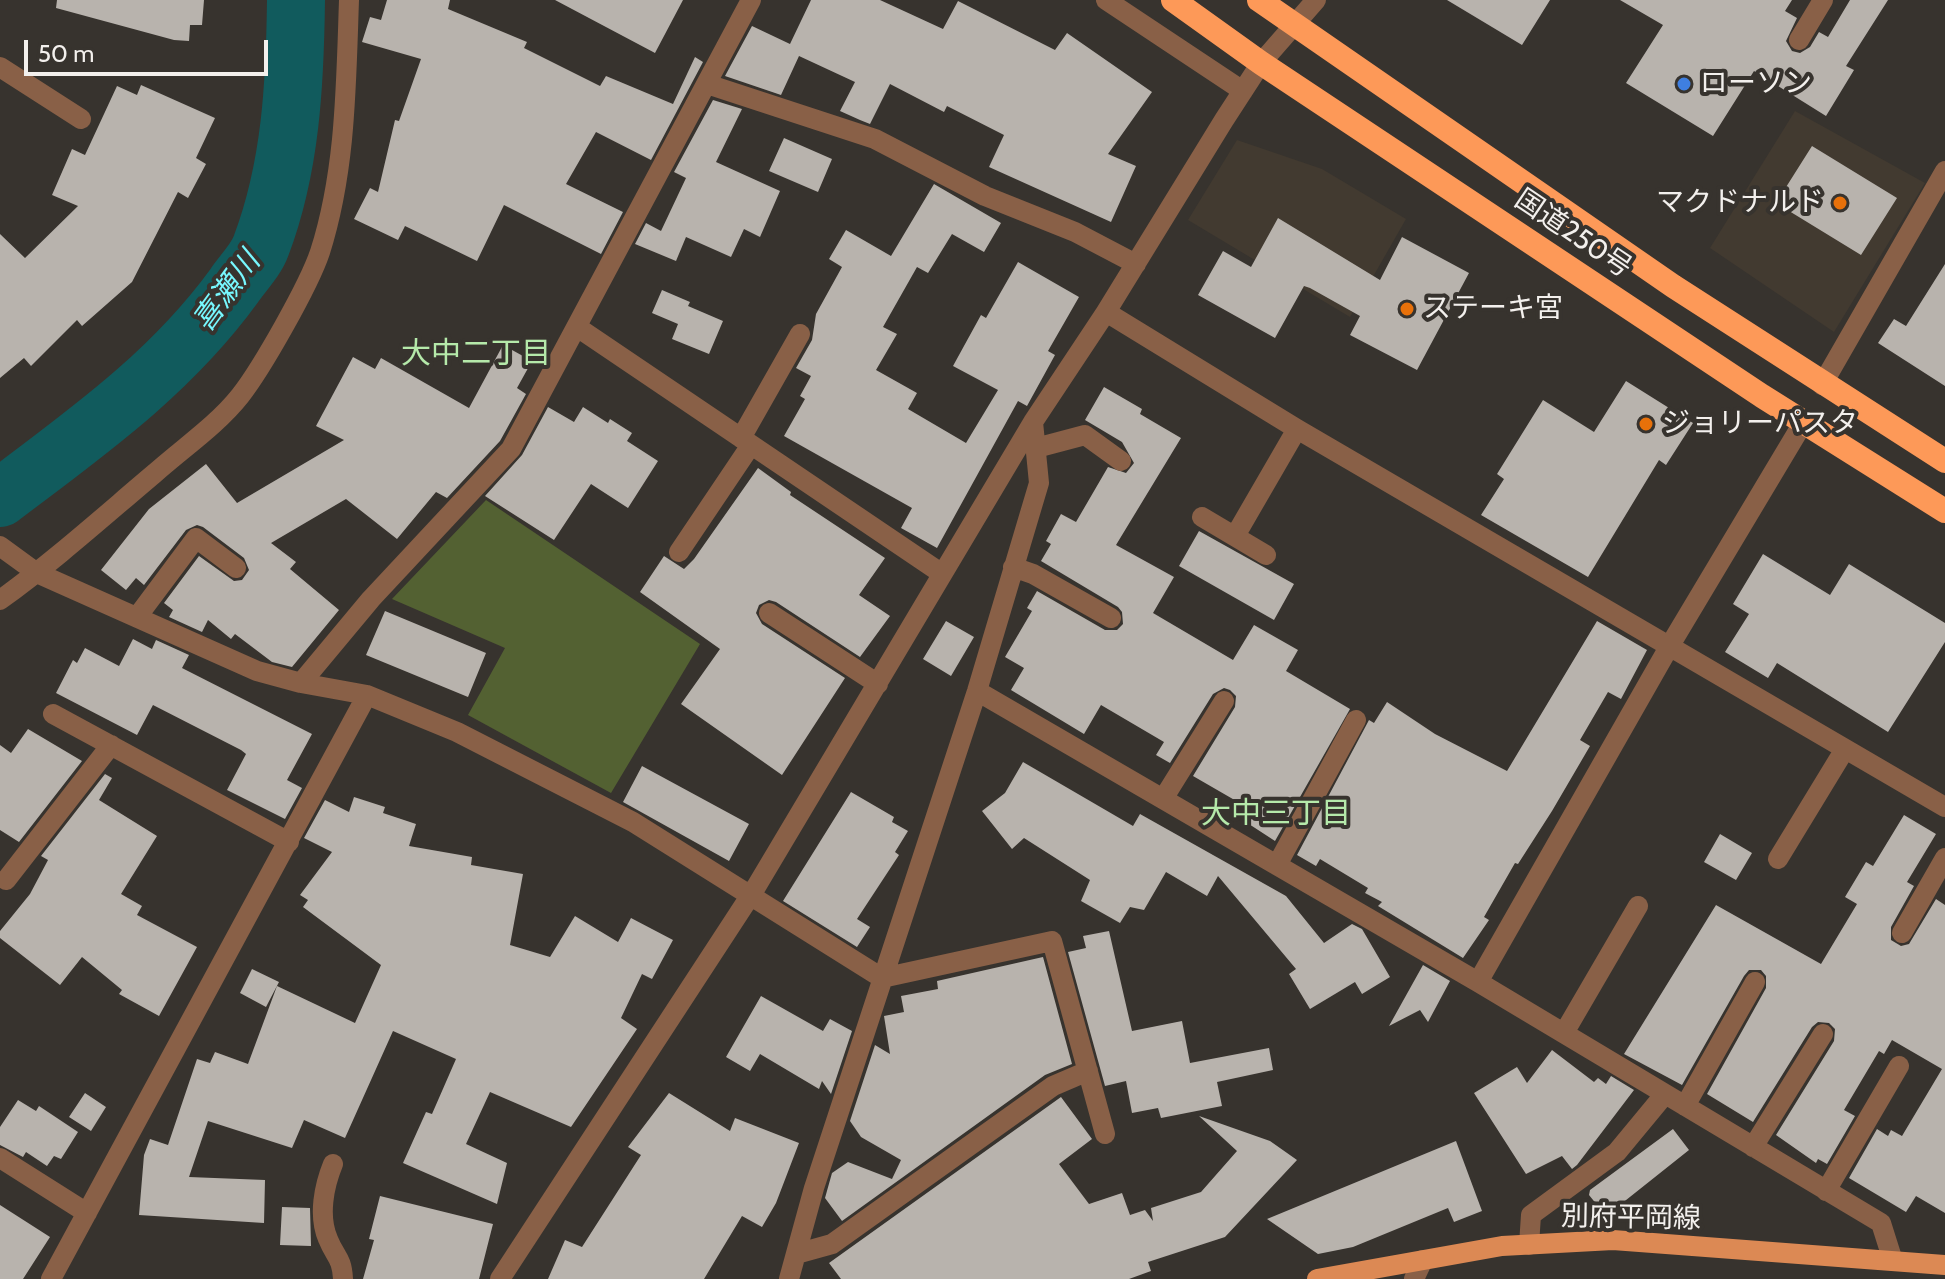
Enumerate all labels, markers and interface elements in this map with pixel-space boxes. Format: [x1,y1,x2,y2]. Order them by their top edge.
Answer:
scale bar [28,24,272,74]
text: 50 m [38,39,94,68]
place label: ローソン [1700,67,1812,101]
marker: ローソン [1675,75,1693,93]
street label: 国道250号 [1508,183,1638,285]
place label: マクドナルド [1656,186,1824,220]
marker: マクドナルド [1831,194,1849,212]
water label: 喜瀬川 [186,245,268,339]
place label: ステーキ宮 [1423,292,1563,326]
marker: ステーキ宮 [1398,300,1416,318]
district label: 大中二丁目 [401,336,551,372]
place label: ジョリーパスタ [1662,407,1858,441]
marker: ジョリーパスタ [1637,415,1655,433]
district label: 大中三丁目 [1201,796,1351,832]
street label: 別府平岡線 [1561,1200,1701,1236]

